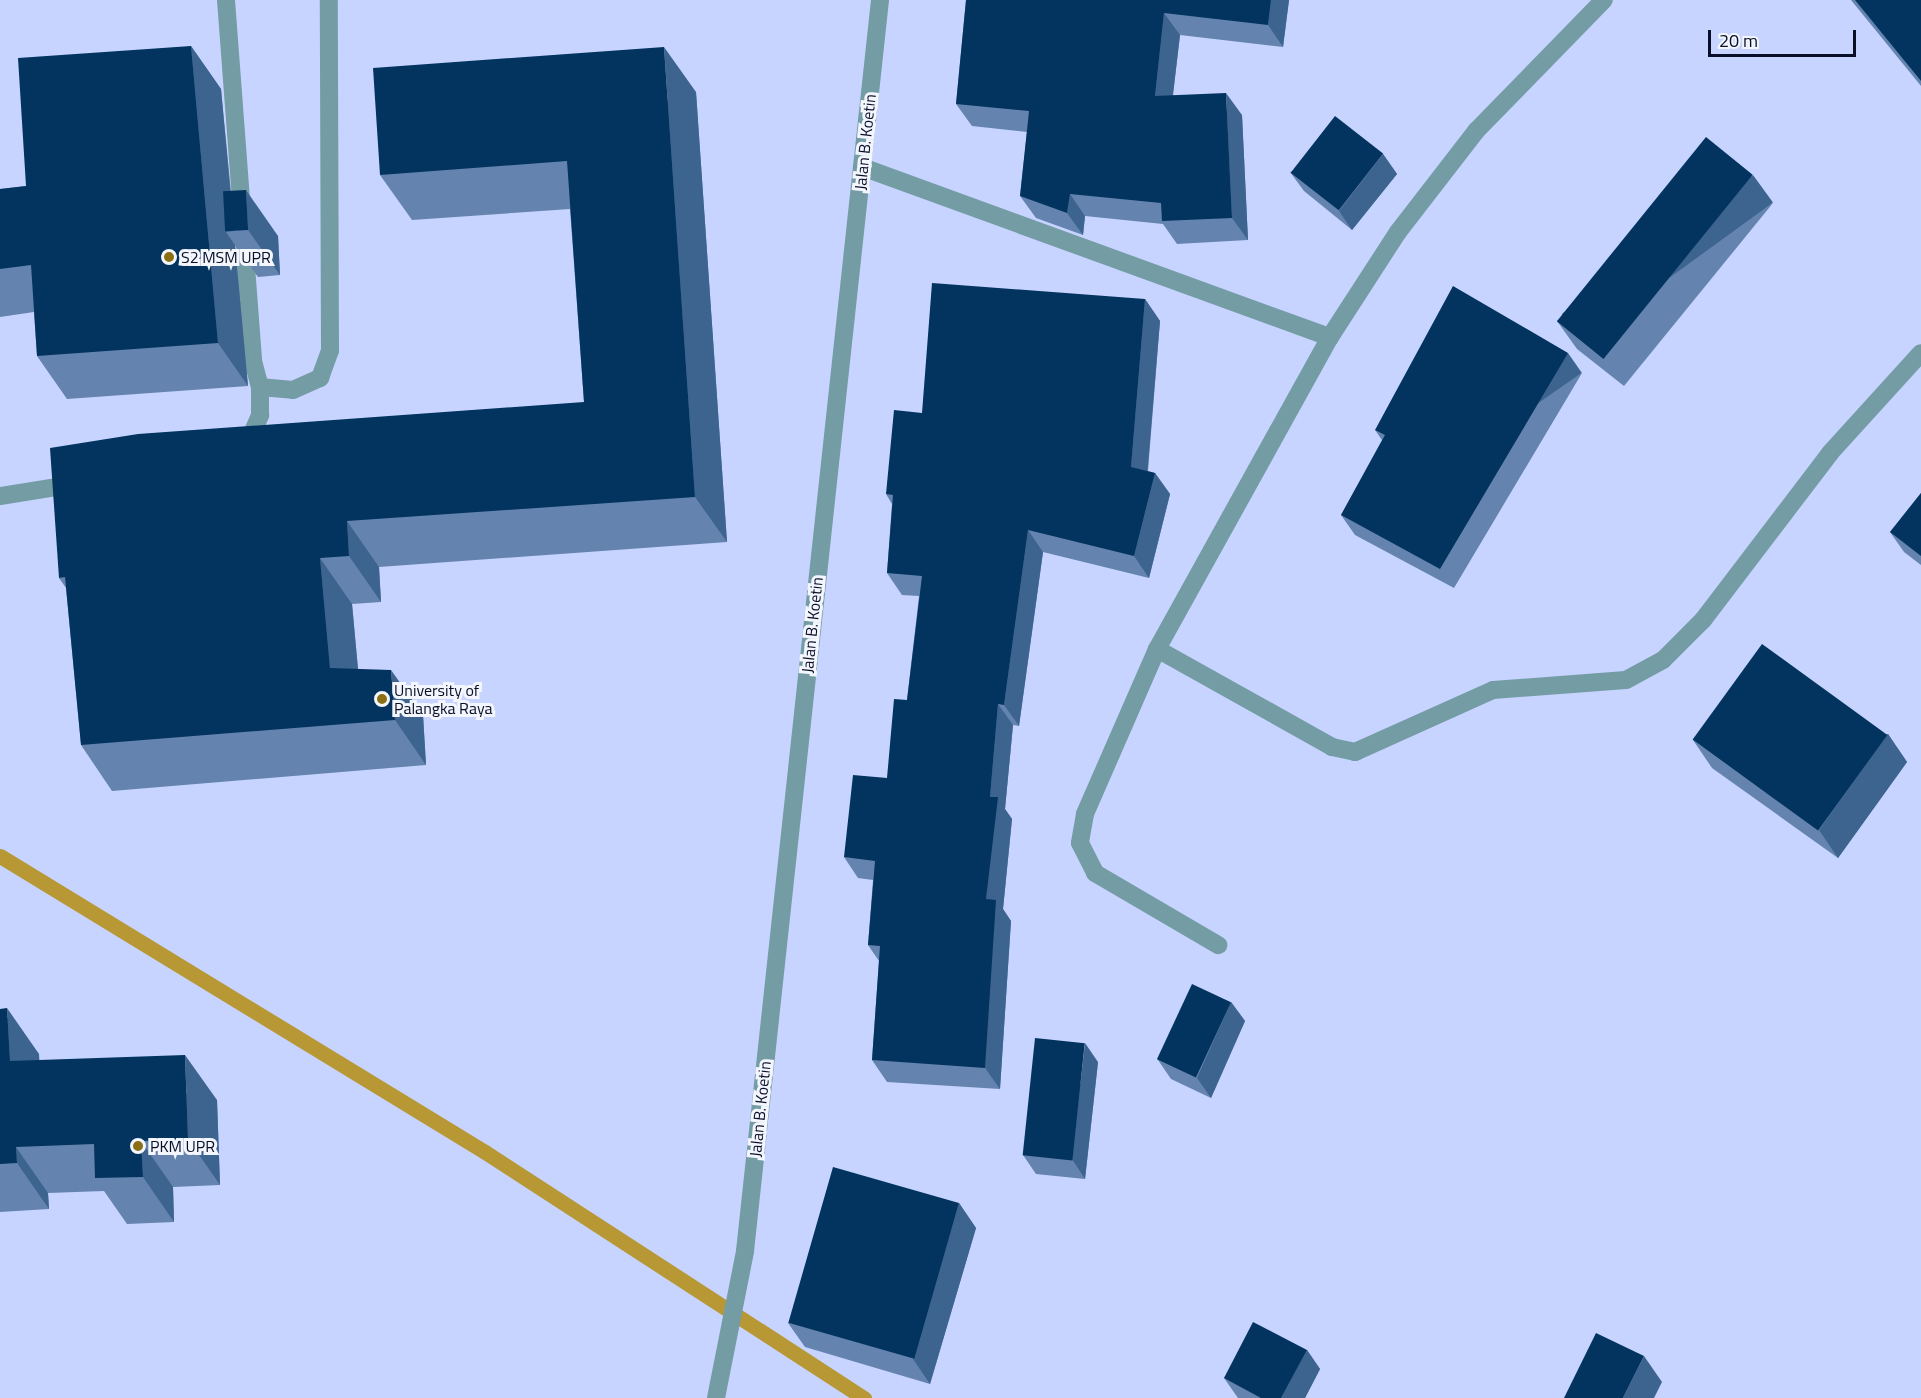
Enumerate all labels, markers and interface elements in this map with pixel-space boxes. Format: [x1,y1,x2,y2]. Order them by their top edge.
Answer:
scale bar [1711,18,1860,56]
text: 20 m [1719,27,1758,54]
street label: Jalan B. Koetin [850,93,880,191]
place label: S2 MSM UPR [181,247,271,267]
marker: S2 MSM UPR [162,250,176,264]
street label: Jalan B. Koetin [797,576,827,674]
place label: University of Palangka Raya [394,680,492,718]
marker: University of Palangka Raya [375,692,389,706]
street label: Jalan B. Koetin [745,1060,775,1158]
place label: PKM UPR [150,1136,215,1156]
marker: PKM UPR [131,1139,145,1153]

